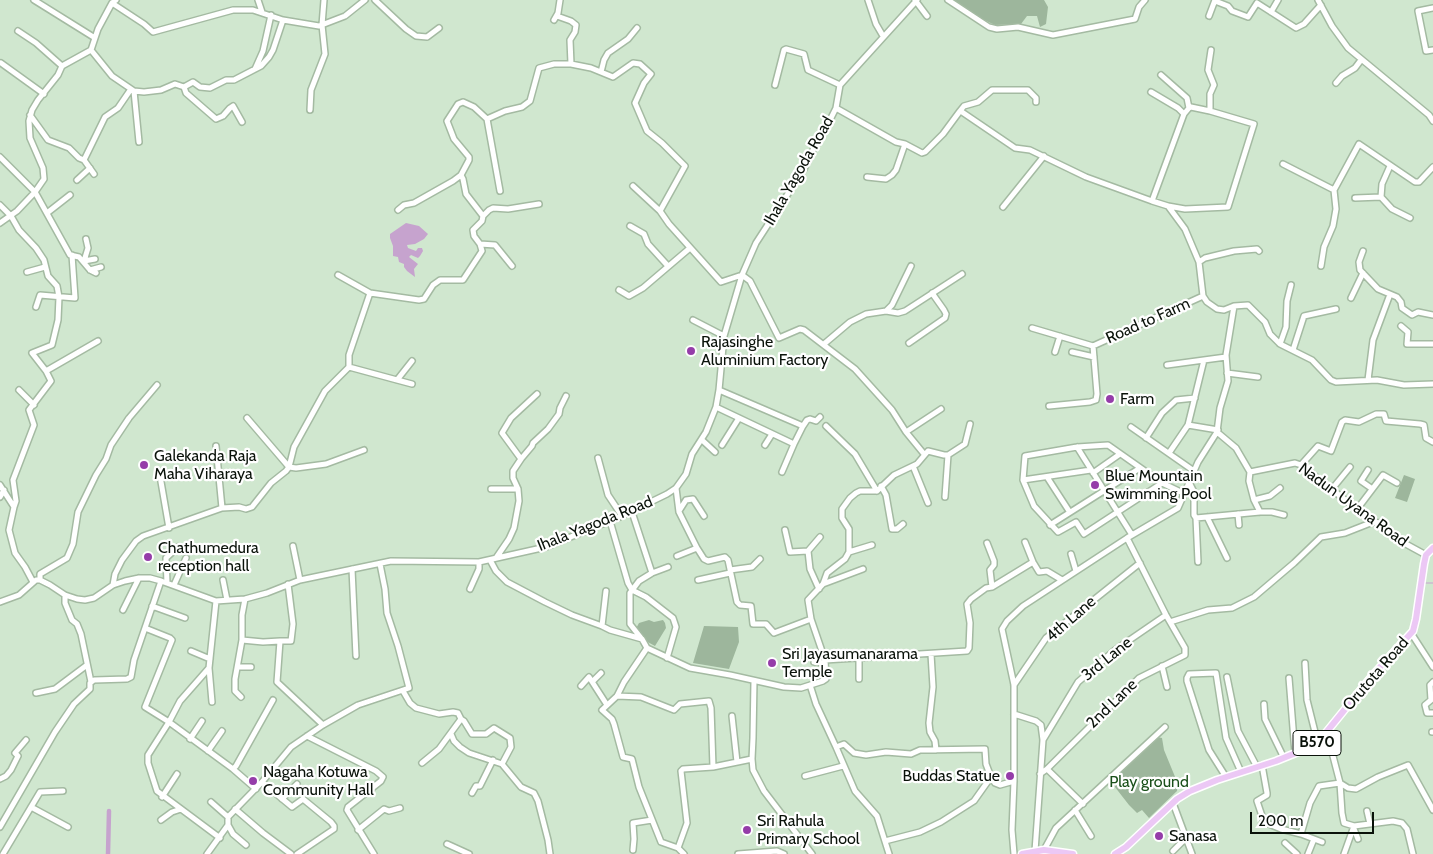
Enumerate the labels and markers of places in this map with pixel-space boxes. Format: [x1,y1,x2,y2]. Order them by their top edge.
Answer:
place label: Rajasinghe Aluminium Factory [701,332,828,370]
marker: Rajasinghe Aluminium Factory [685,345,697,357]
place label: Farm [1120,389,1154,409]
marker: Farm [1104,393,1116,405]
place label: Galekanda Raja Maha Viharaya [154,446,257,484]
marker: Galekanda Raja Maha Viharaya [138,459,150,471]
place label: Blue Mountain Swimming Pool [1105,466,1211,504]
marker: Blue Mountain Swimming Pool [1089,479,1101,491]
place label: Chathumedura reception hall [158,538,259,576]
marker: Chathumedura reception hall [142,551,154,563]
place label: Sri Jayasumanarama Temple [782,644,918,682]
marker: Sri Jayasumanarama Temple [766,657,778,669]
place label: Nagaha Kotuwa Community Hall [263,762,374,800]
place label: Buddas Statue [902,766,1000,786]
marker: Buddas Statue [1004,770,1016,782]
marker: Nagaha Kotuwa Community Hall [247,775,259,787]
place label: Sri Rahula Primary School [757,811,860,849]
marker: Sri Rahula Primary School [741,824,753,836]
place label: Sanasa [1169,826,1217,846]
marker: Sanasa [1153,830,1165,842]

